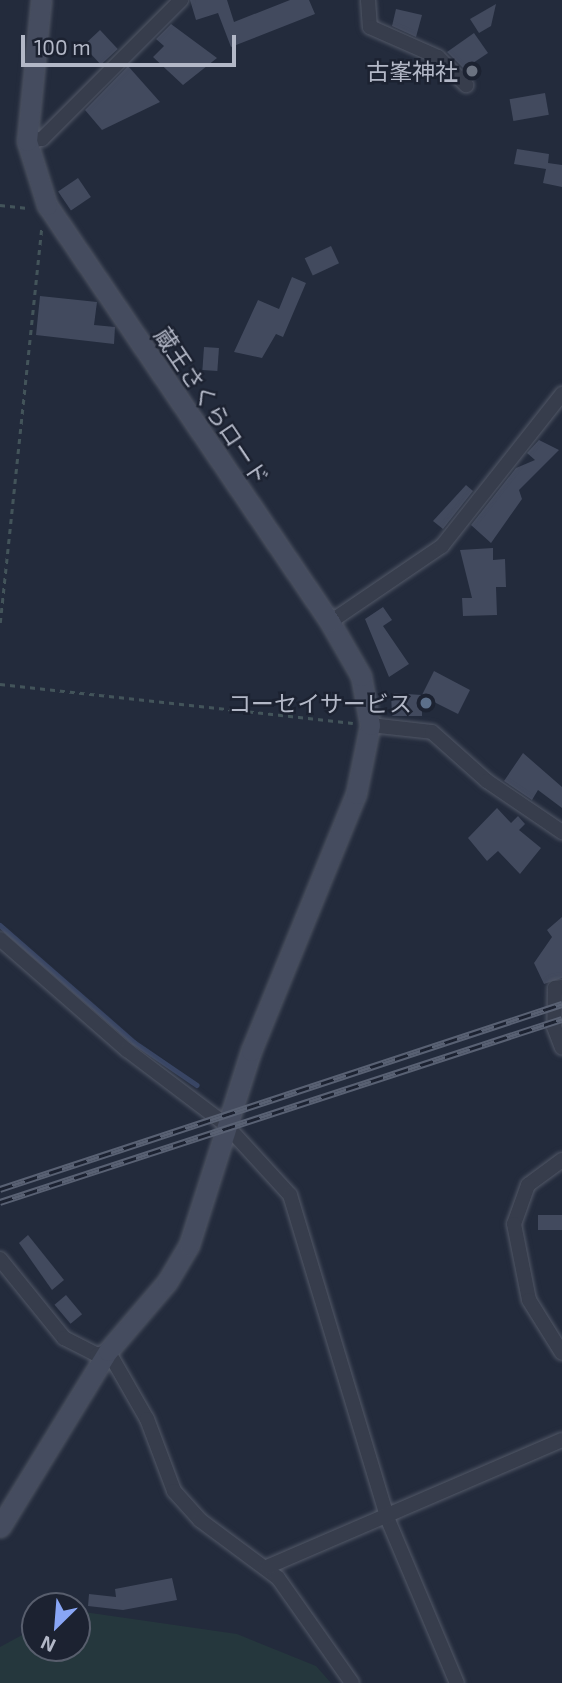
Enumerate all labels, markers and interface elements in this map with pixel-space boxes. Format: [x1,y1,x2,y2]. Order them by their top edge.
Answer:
scale bar [24,21,240,65]
text: 100 m [34,34,91,59]
place label: 古峯神社 [366,57,458,85]
marker: 古峯神社 [464,63,480,79]
street label: 蔵王さくらロード [149,322,275,490]
place label: コーセイサービス [228,689,412,717]
marker: コーセイサービス [418,695,434,711]
north arrow [21,1592,91,1662]
text: N [37,1631,59,1658]

